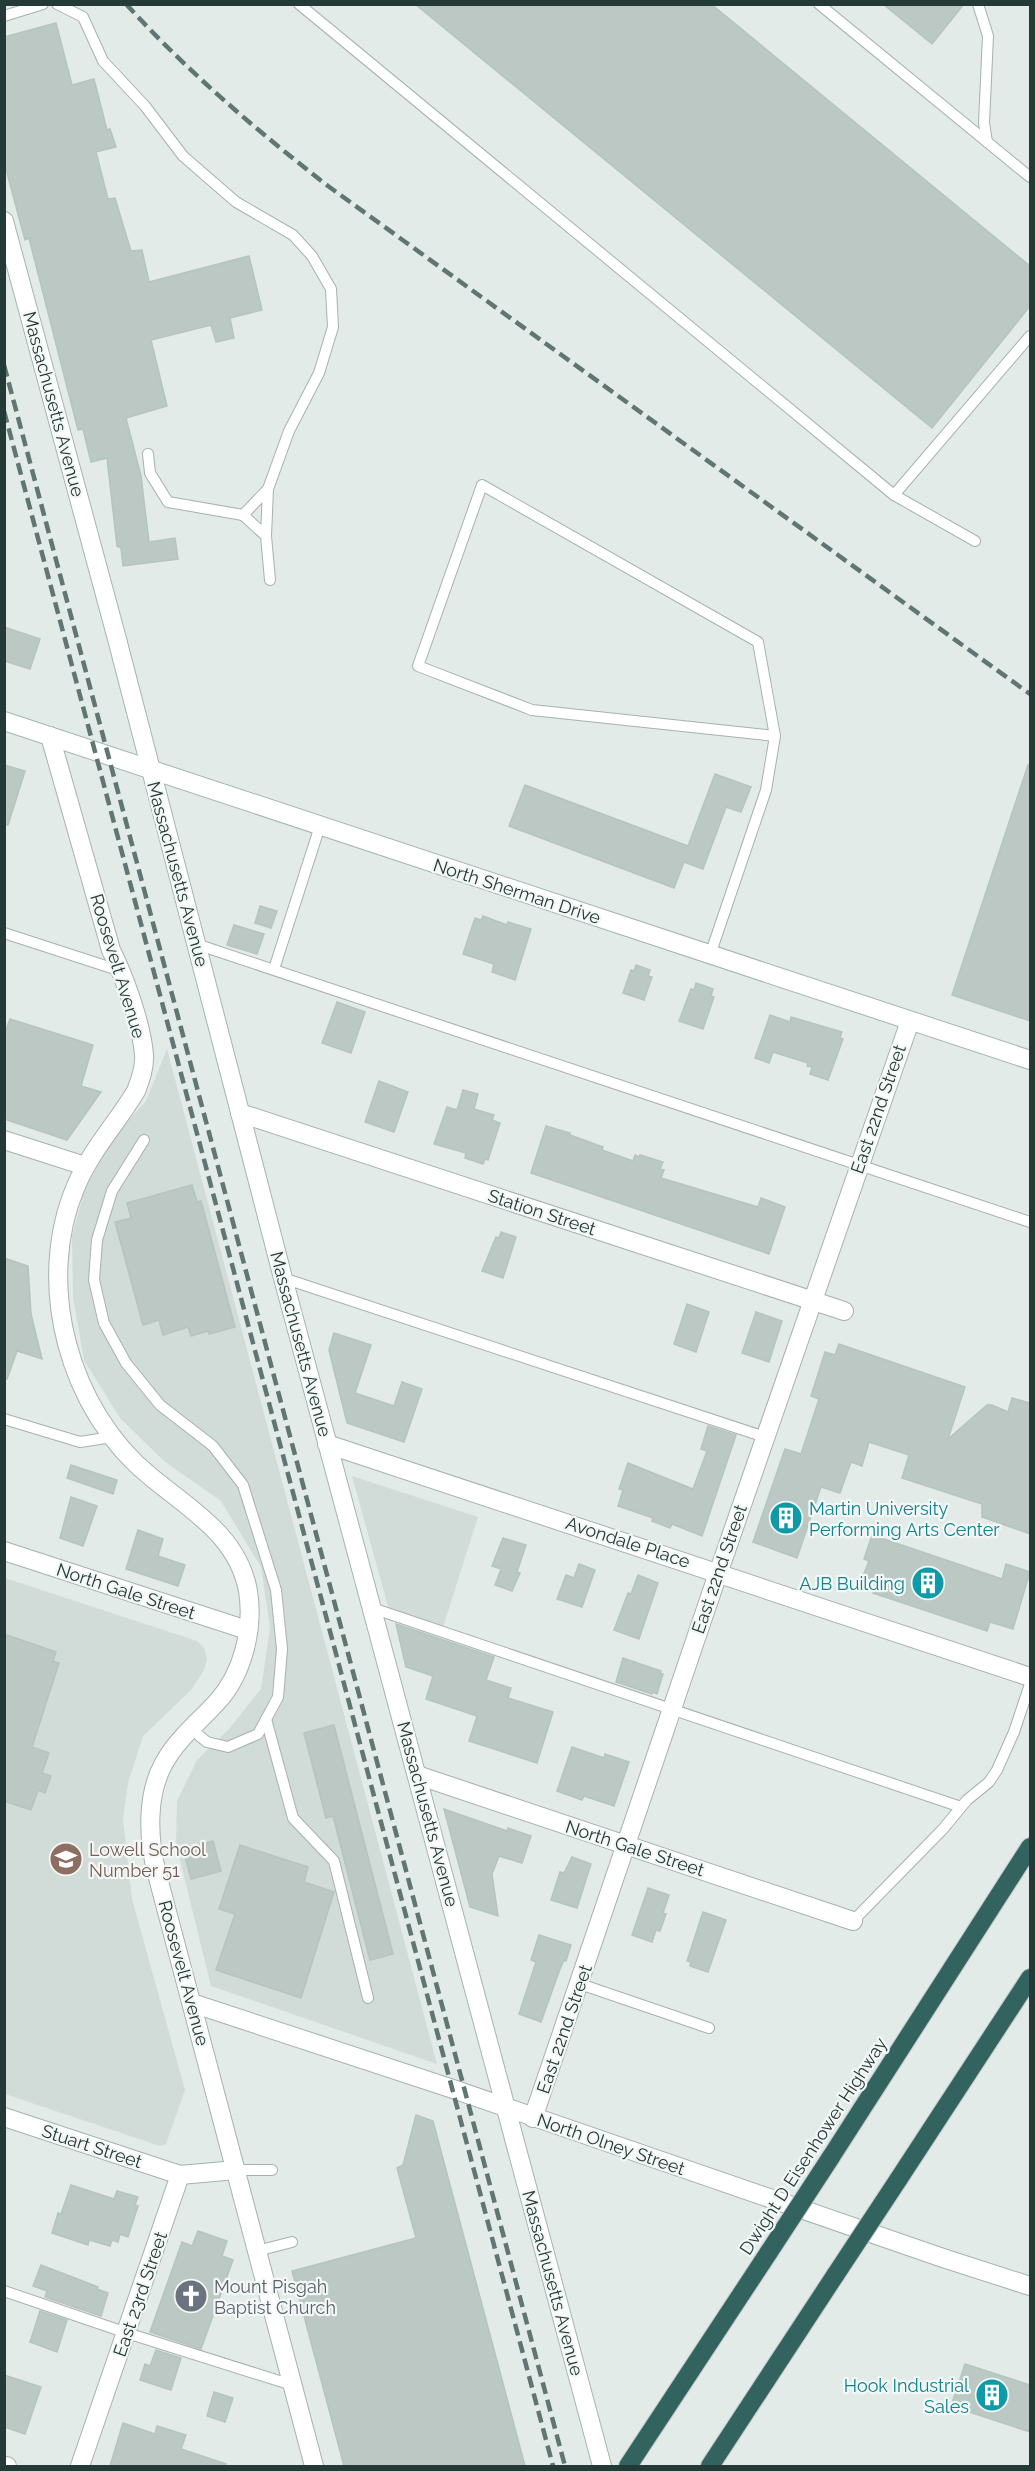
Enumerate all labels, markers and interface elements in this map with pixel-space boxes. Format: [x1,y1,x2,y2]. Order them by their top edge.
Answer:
street label: Massachusetts Avenue [19,309,89,499]
street label: Massachusetts Avenue [143,779,213,969]
street label: North Sherman Drive [431,854,604,928]
street label: Roosevelt Avenue [86,891,150,1041]
street label: East 22nd Street [846,1042,910,1176]
street label: Station Street [485,1185,599,1239]
street label: Massachusetts Avenue [266,1249,336,1439]
place label: Martin University Performing Arts Center [809,1498,1000,1540]
building icon: Martin University Performing Arts Center [768,1500,804,1536]
street label: East 22nd Street [687,1502,751,1636]
street label: Avondale Place [563,1512,693,1572]
street label: North Gale Street [54,1559,198,1623]
building icon: AJB Building [910,1565,946,1601]
place label: AJB Building [799,1573,905,1594]
street label: Massachusetts Avenue [393,1719,463,1909]
street label: North Gale Street [563,1816,707,1880]
place label: Lowell School Number 51 [89,1839,206,1881]
school or university icon: Lowell School Number 51 [48,1841,84,1877]
street label: Roosevelt Avenue [154,1898,214,2049]
street label: East 22nd Street [532,1962,596,2096]
street label: Dwight D Eisenhower Highway [735,2033,891,2258]
street label: North Olney Street [534,2109,688,2179]
street label: Stuart Street [39,2120,145,2172]
street label: Massachusetts Avenue [518,2188,588,2378]
street label: East 23rd Street [109,2229,171,2359]
place label: Mount Pisgah Baptist Church [214,2276,336,2318]
church icon: Mount Pisgah Baptist Church [173,2278,209,2314]
place label: Hook Industrial Sales [844,2375,969,2417]
building icon: Hook Industrial Sales [974,2377,1010,2413]

